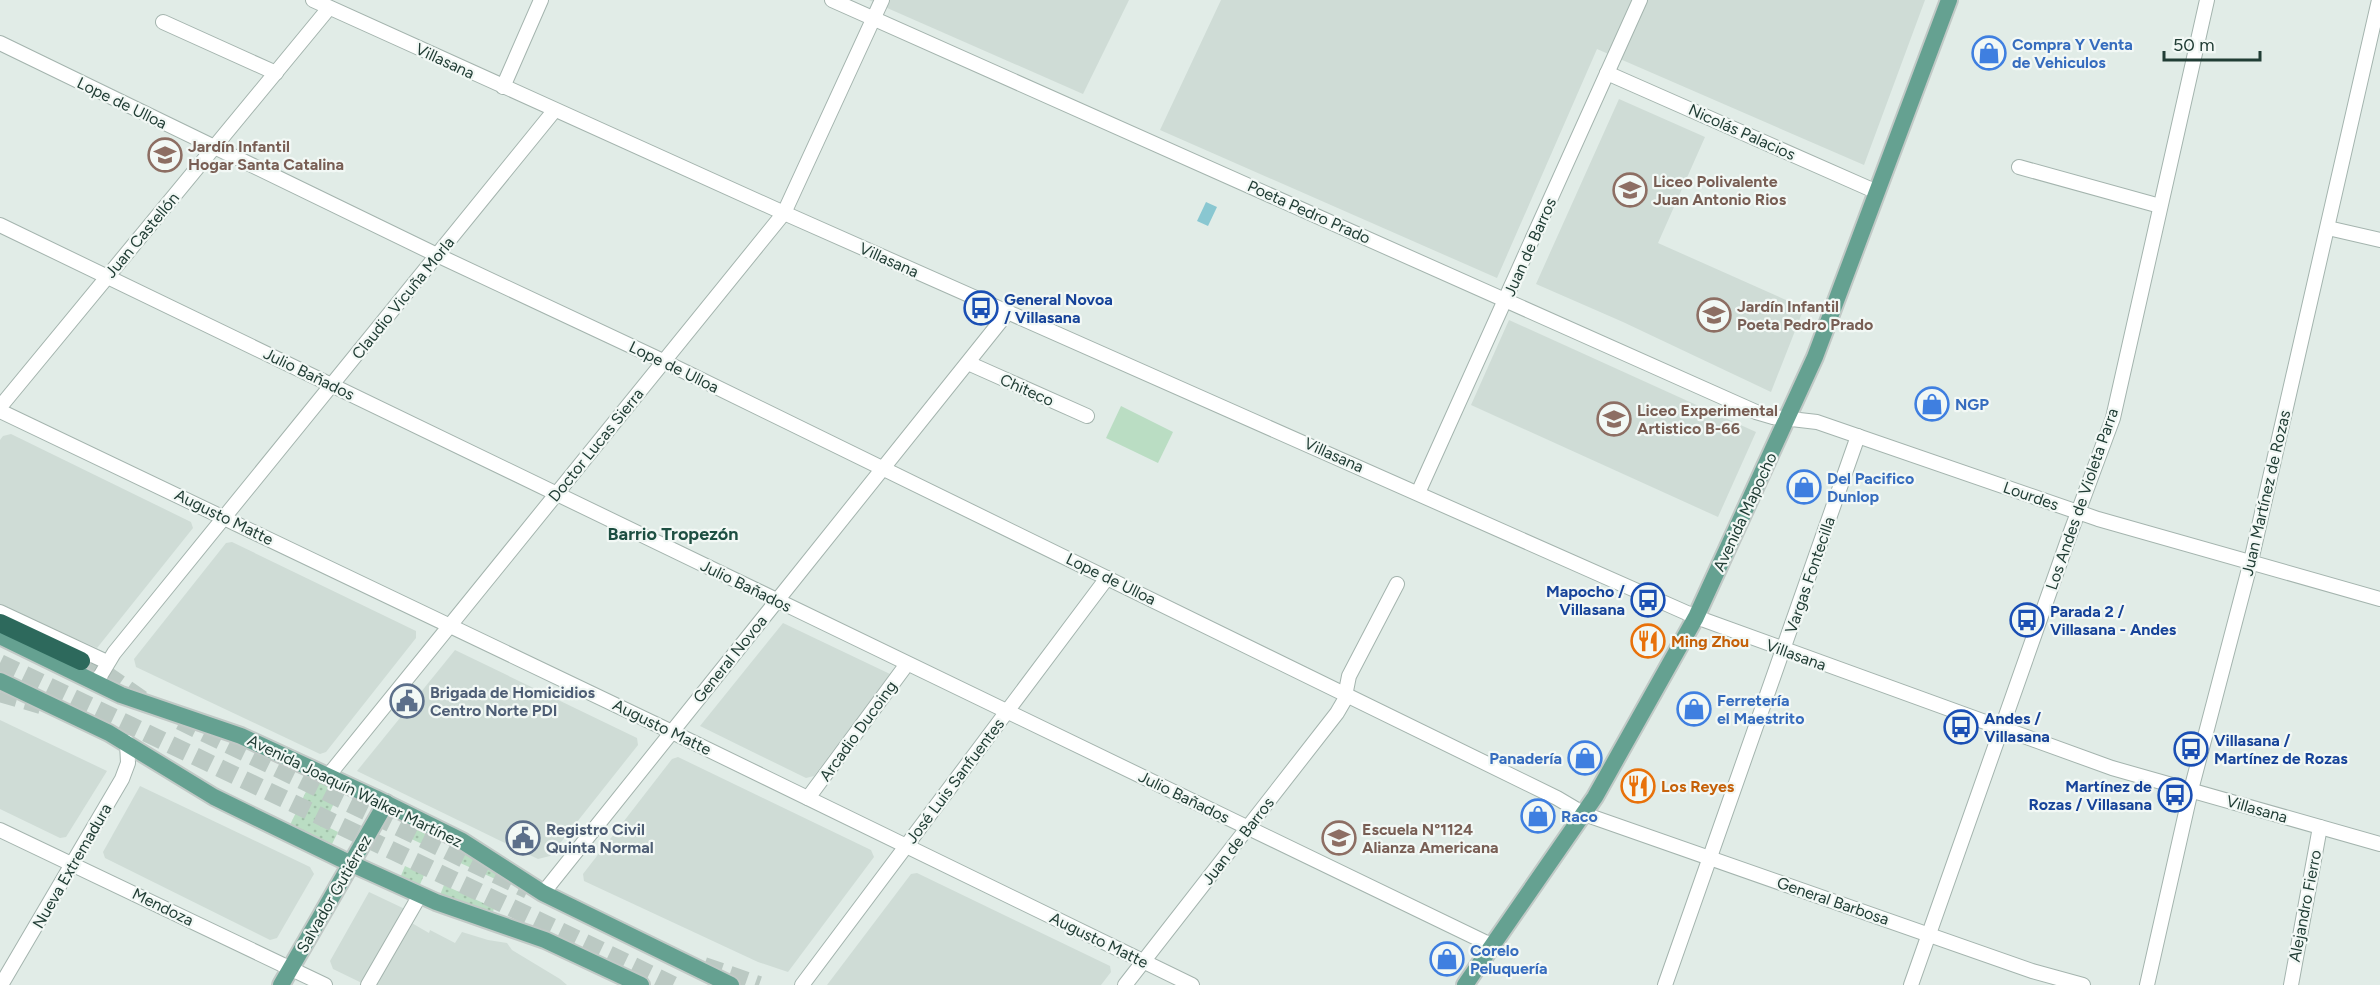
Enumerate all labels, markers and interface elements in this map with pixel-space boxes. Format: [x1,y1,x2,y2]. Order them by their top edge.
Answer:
scale bar [2164,24,2260,62]
text: 50 m [2173,34,2215,56]
shop icon: Compra Y Venta de Vehiculos [1971,35,2007,71]
place label: Compra Y Venta de Vehiculos [2012,35,2133,72]
street label: Villasana [413,39,477,83]
street label: Lope de Ulloa [74,73,170,133]
street label: Nicolás Palacios [1686,100,1798,164]
school or university icon: Jardín Infantil Hogar Santa Catalina [147,137,183,173]
place label: Jardín Infantil Hogar Santa Catalina [188,137,344,174]
school or university icon: Liceo Polivalente Juan Antonio Rios [1612,172,1648,208]
place label: Liceo Polivalente Juan Antonio Rios [1653,172,1787,209]
street label: Poeta Pedro Prado [1245,176,1373,248]
street label: Juan Castellón [101,188,183,281]
street label: Juan de Barros [1500,195,1560,299]
street label: Claudio Vicuña Morla [348,233,458,363]
street label: Villasana [856,239,922,281]
bus stop icon: General Novoa / Villasana [963,290,999,326]
place label: General Novoa / Villasana [1004,290,1113,327]
school or university icon: Jardín Infantil Poeta Pedro Prado [1696,297,1732,333]
place label: Jardín Infantil Poeta Pedro Prado [1737,297,1873,334]
street label: Lope de Ulloa [626,337,722,397]
street label: Julio Bañados [260,344,358,404]
street label: Chiteco [997,370,1057,410]
street label: Doctor Lucas Sierra [544,384,648,506]
shop icon: NGP [1914,386,1950,422]
place label: NGP [1955,395,1989,414]
school or university icon: Liceo Experimental Artistico B-66 [1596,401,1632,437]
place label: Liceo Experimental Artistico B-66 [1637,401,1778,438]
street label: Los Andes de Violeta Parra [2042,406,2122,592]
street label: Juan Martínez de Rozas [2238,408,2294,578]
street label: Villasana [1301,434,1367,476]
street label: Avenida Mapocho [1709,450,1781,574]
shop icon: Del Pacifico Dunlop [1786,469,1822,505]
place label: Del Pacifico Dunlop [1827,469,1914,506]
street label: Lourdes [2001,478,2061,514]
street label: Augusto Matte [172,485,277,549]
street label: Vargas Fontecilla [1781,514,1839,636]
district label: Barrio Tropezón [608,523,738,545]
street label: Lope de Ulloa [1063,549,1159,609]
street label: Julio Bañados [697,556,795,616]
place label: Mapocho / Villasana [1546,582,1625,619]
bus stop icon: Mapocho / Villasana [1630,582,1666,618]
bus stop icon: Parada 2 / Villasana - Andes [2009,602,2045,638]
place label: Parada 2 / Villasana - Andes [2050,602,2177,639]
street label: General Novoa [689,612,771,706]
restaurant icon: Ming Zhou [1630,623,1666,659]
place label: Ming Zhou [1671,632,1749,651]
street label: Villasana [1763,635,1829,675]
street label: Arcadio Ducoing [815,677,901,785]
public building icon: Brigada de Homicidios Centro Norte PDI [389,683,425,719]
place label: Brigada de Homicidios Centro Norte PDI [430,683,596,720]
shop icon: Ferretería el Maestrito [1676,691,1712,727]
place label: Ferretería el Maestrito [1717,691,1804,728]
street label: Augusto Matte [610,695,715,759]
bus stop icon: Andes / Villasana [1943,709,1979,745]
place label: Andes / Villasana [1984,709,2050,746]
street label: José Luis Sanfuentes [902,715,1008,847]
street label: Avenida Joaquín Walker Martínez [245,731,466,851]
bus stop icon: Villasana / Martínez de Rozas [2173,731,2209,767]
place label: Villasana / Martínez de Rozas [2214,731,2348,768]
shop icon: Panadería [1567,740,1603,776]
place label: Panadería [1489,749,1562,768]
street label: Julio Bañados [1135,767,1233,827]
restaurant icon: Los Reyes [1620,768,1656,804]
place label: Los Reyes [1661,777,1735,796]
place label: Martínez de Rozas / Villasana [2028,777,2152,814]
bus stop icon: Martínez de Rozas / Villasana [2157,777,2193,813]
street label: Villasana [2224,791,2290,827]
street label: Juan de Barros [1198,793,1278,889]
shop icon: Raco [1520,798,1556,834]
street label: Nueva Extremadura [29,800,115,932]
place label: Raco [1561,807,1598,826]
public building icon: Registro Civil Quinta Normal [505,820,541,856]
place label: Registro Civil Quinta Normal [546,820,654,857]
school or university icon: Escuela N°1124 Alianza Americana [1321,820,1357,856]
place label: Escuela N°1124 Alianza Americana [1362,820,1499,857]
street label: Salvador Gutiérrez [293,832,376,956]
street label: Alejandro Fierro [2285,848,2325,964]
street label: General Barbosa [1774,873,1892,929]
street label: Mendoza [129,884,197,930]
street label: Augusto Matte [1047,908,1152,972]
shop icon: Corelo Peluquería [1429,941,1465,977]
place label: Corelo Peluquería [1470,941,1548,978]

